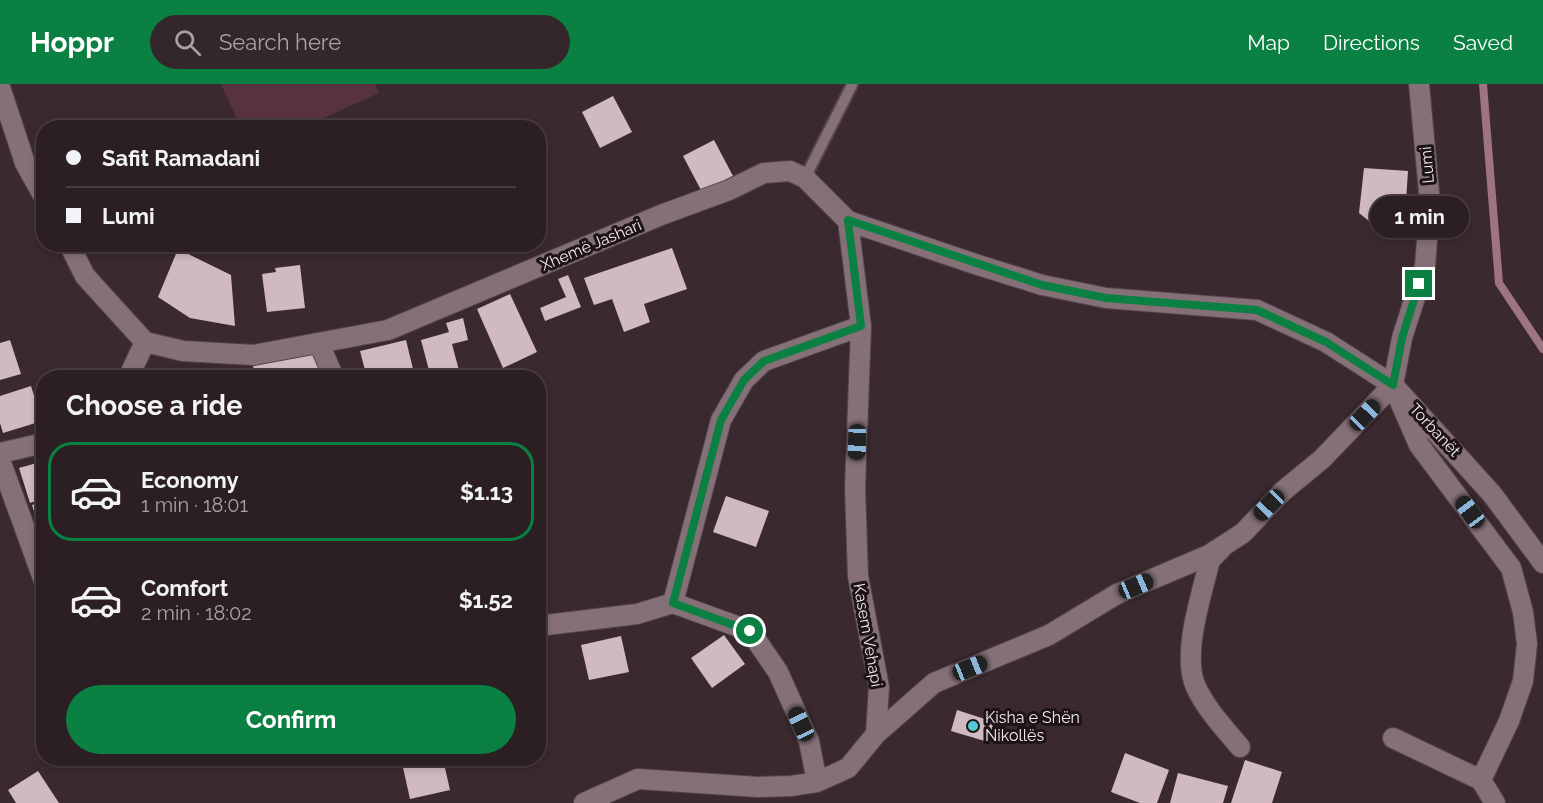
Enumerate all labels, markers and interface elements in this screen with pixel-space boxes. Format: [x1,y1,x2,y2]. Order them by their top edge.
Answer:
search box [150,15,570,69]
text: Hoppr [30,26,114,59]
icon: search [171,26,204,59]
text: Search here [219,29,341,55]
text: Map [1247,30,1290,55]
text: Directions [1323,30,1420,55]
text: Saved [1453,30,1513,55]
text: Safit Ramadani [102,145,260,171]
street label: Lumi [1416,146,1438,184]
callout: 1 min [1370,197,1468,239]
text: Lumi [102,203,155,229]
text: 1 min [1394,205,1445,229]
street label: Xhemë Jashari [538,215,644,275]
route end [1405,270,1432,297]
text: Choose a ride [66,390,242,421]
car [1346,396,1384,434]
street label: Torbanët [1406,399,1465,461]
car [847,424,867,460]
icon: car [69,465,123,519]
text: Economy [141,467,239,493]
text: $1.13 [460,479,513,505]
car [1250,486,1288,524]
car [1452,492,1488,532]
text: 1 min · 18:01 [141,493,248,517]
car [1116,571,1156,601]
icon: car [69,573,123,627]
text: Comfort [141,575,228,601]
street label: Kasem Vehapi [850,582,886,688]
text: $1.52 [459,587,513,613]
text: 2 min · 18:02 [141,601,252,625]
route start [736,617,763,644]
car [950,653,990,683]
button: Confirm [66,685,516,754]
car [785,704,817,744]
place label: Kisha e Shën Nikollës [985,708,1080,745]
marker: Kisha e Shën Nikollës [966,719,980,733]

